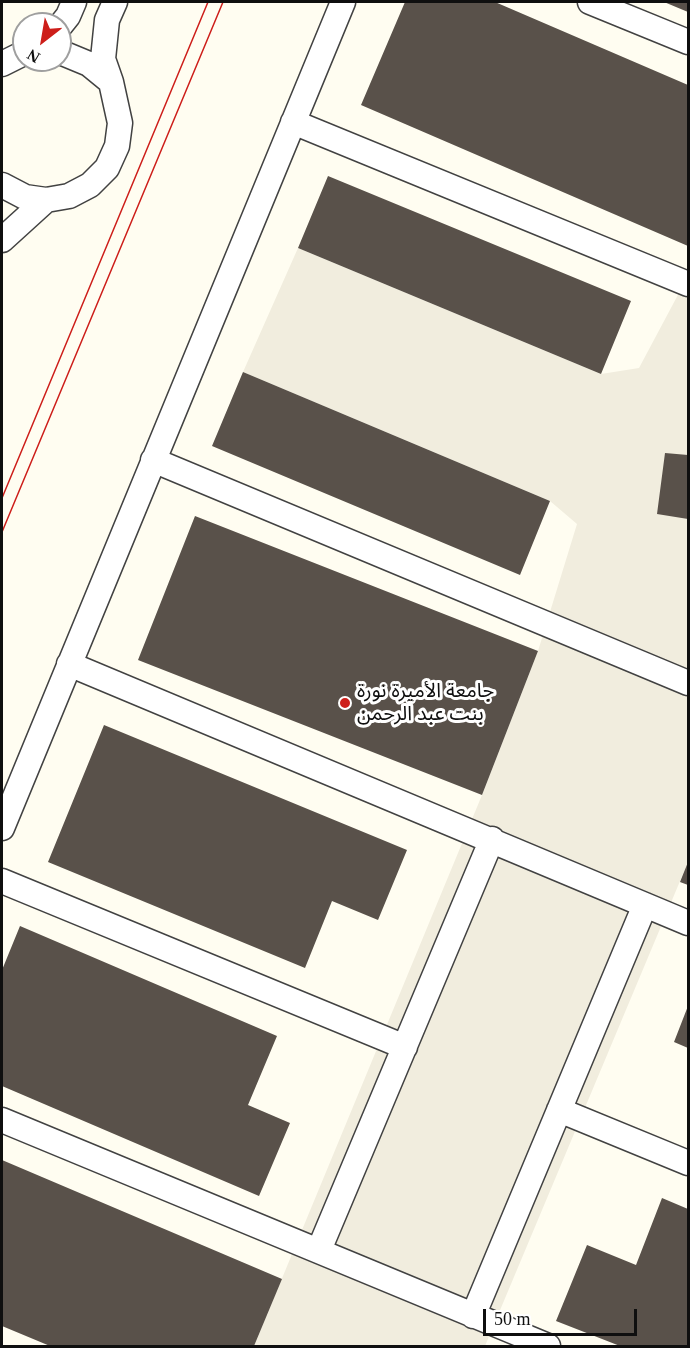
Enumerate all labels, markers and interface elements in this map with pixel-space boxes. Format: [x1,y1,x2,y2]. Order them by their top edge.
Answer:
north arrow [12,12,72,72]
text: N [24,46,43,66]
place label: جامعة الأميرة نورة بنت عبد الرحمن [357,680,494,727]
marker: جامعة الأميرة نورة بنت عبد الرحمن [338,696,352,710]
scale bar [486,1297,640,1335]
text: 50 m [494,1309,531,1329]

